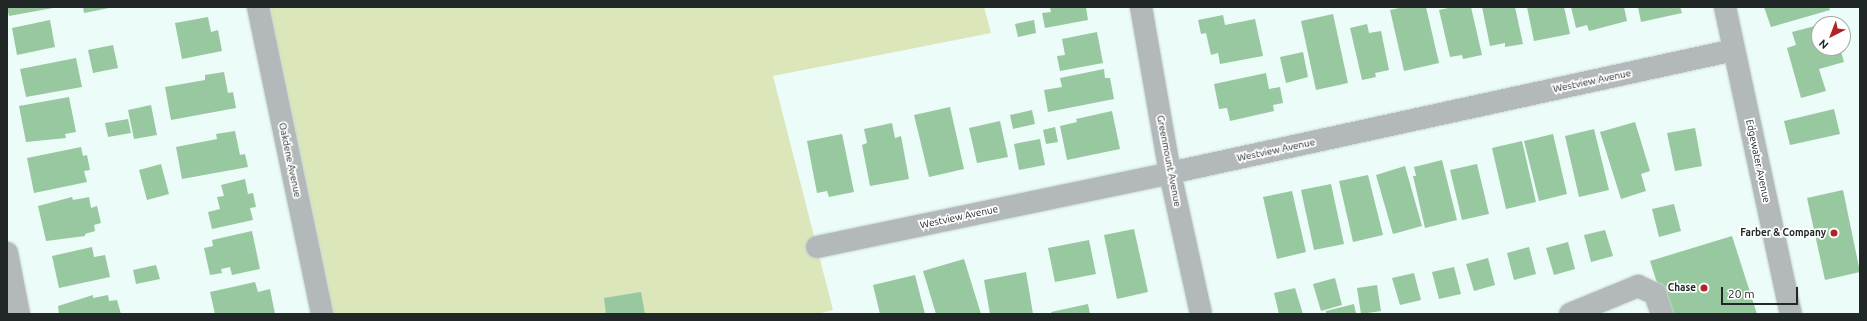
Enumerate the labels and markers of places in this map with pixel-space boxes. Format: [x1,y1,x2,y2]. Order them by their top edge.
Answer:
place label: Farber & Company [1740,227,1826,239]
marker: Farber & Company [1829,228,1839,238]
place label: Chase [1668,282,1696,294]
marker: Chase [1699,283,1709,293]

